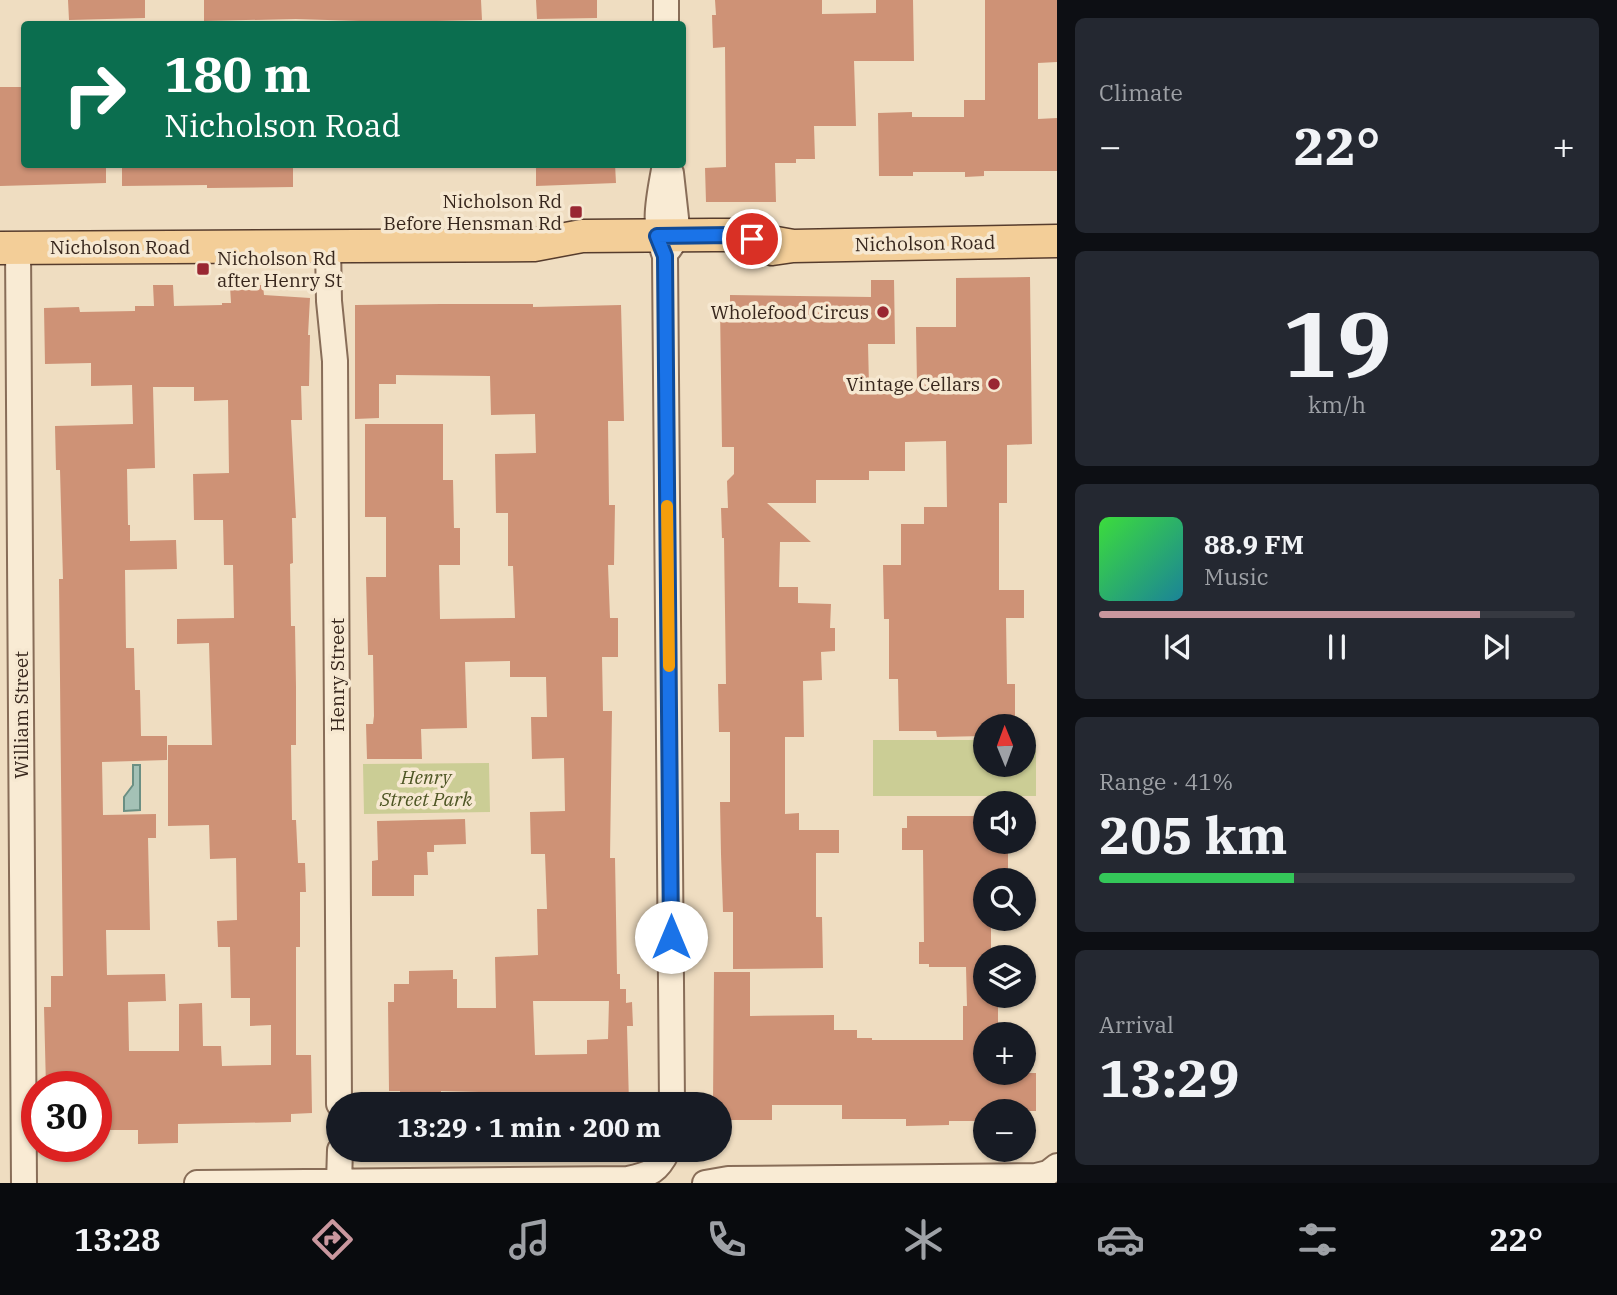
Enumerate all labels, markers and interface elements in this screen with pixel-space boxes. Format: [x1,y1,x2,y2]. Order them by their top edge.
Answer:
text: 180 m [164,42,311,105]
icon: right [49,49,140,140]
text: Climate [1099,77,1183,107]
text: Nicholson Road [164,104,401,146]
text: 22° [1294,112,1380,179]
text: − [1099,121,1122,170]
text: + [1552,121,1575,170]
place label: Nicholson Rd Before Hensman Rd [383,189,562,235]
marker: Nicholson Rd Before Hensman Rd [568,204,584,220]
pin [722,209,782,269]
icon: arrive [733,220,771,258]
street label: Nicholson Road [854,230,996,256]
street label: Nicholson Road [50,235,190,259]
place label: Nicholson Rd after Henry St [217,246,342,292]
marker: Nicholson Rd after Henry St [195,261,211,277]
text: 19 [1282,284,1392,402]
place label: Wholefood Circus [710,300,869,324]
marker: Wholefood Circus [875,304,891,320]
place label: Vintage Cellars [846,372,980,396]
marker: Vintage Cellars [986,376,1002,392]
text: km/h [1308,389,1366,419]
text: 88.9 FM [1204,527,1304,561]
text: Music [1204,561,1269,591]
street label: Henry Street [325,618,349,732]
icon: previous [1159,628,1197,666]
icon: pause [1318,628,1356,666]
icon: next [1477,628,1515,666]
street label: William Street [9,651,33,779]
north arrow [973,714,1036,777]
map controls [973,714,1036,1162]
park label: Henry Street Park [379,765,473,811]
text: Range · 41% [1099,766,1233,796]
button: sound [973,791,1036,854]
text: 205 km [1099,801,1288,868]
button: search [973,868,1036,931]
position arrow [634,900,708,974]
button: layers [973,945,1036,1008]
text: Arrival [1099,1009,1174,1039]
button: + [973,1022,1036,1085]
text: 13:29 [1099,1044,1240,1111]
speed limit sign: 30 [21,1071,112,1162]
button: − [973,1099,1036,1162]
text: 13:29 · 1 min · 200 m [397,1110,661,1144]
icon: directions [308,1215,357,1264]
icon: music [505,1215,554,1264]
icon: phone [702,1215,751,1264]
icon: climate [899,1215,948,1264]
icon: car [1096,1215,1145,1264]
icon: filters [1293,1215,1342,1264]
text: 13:28 [74,1218,160,1260]
text: 22° [1490,1218,1543,1260]

